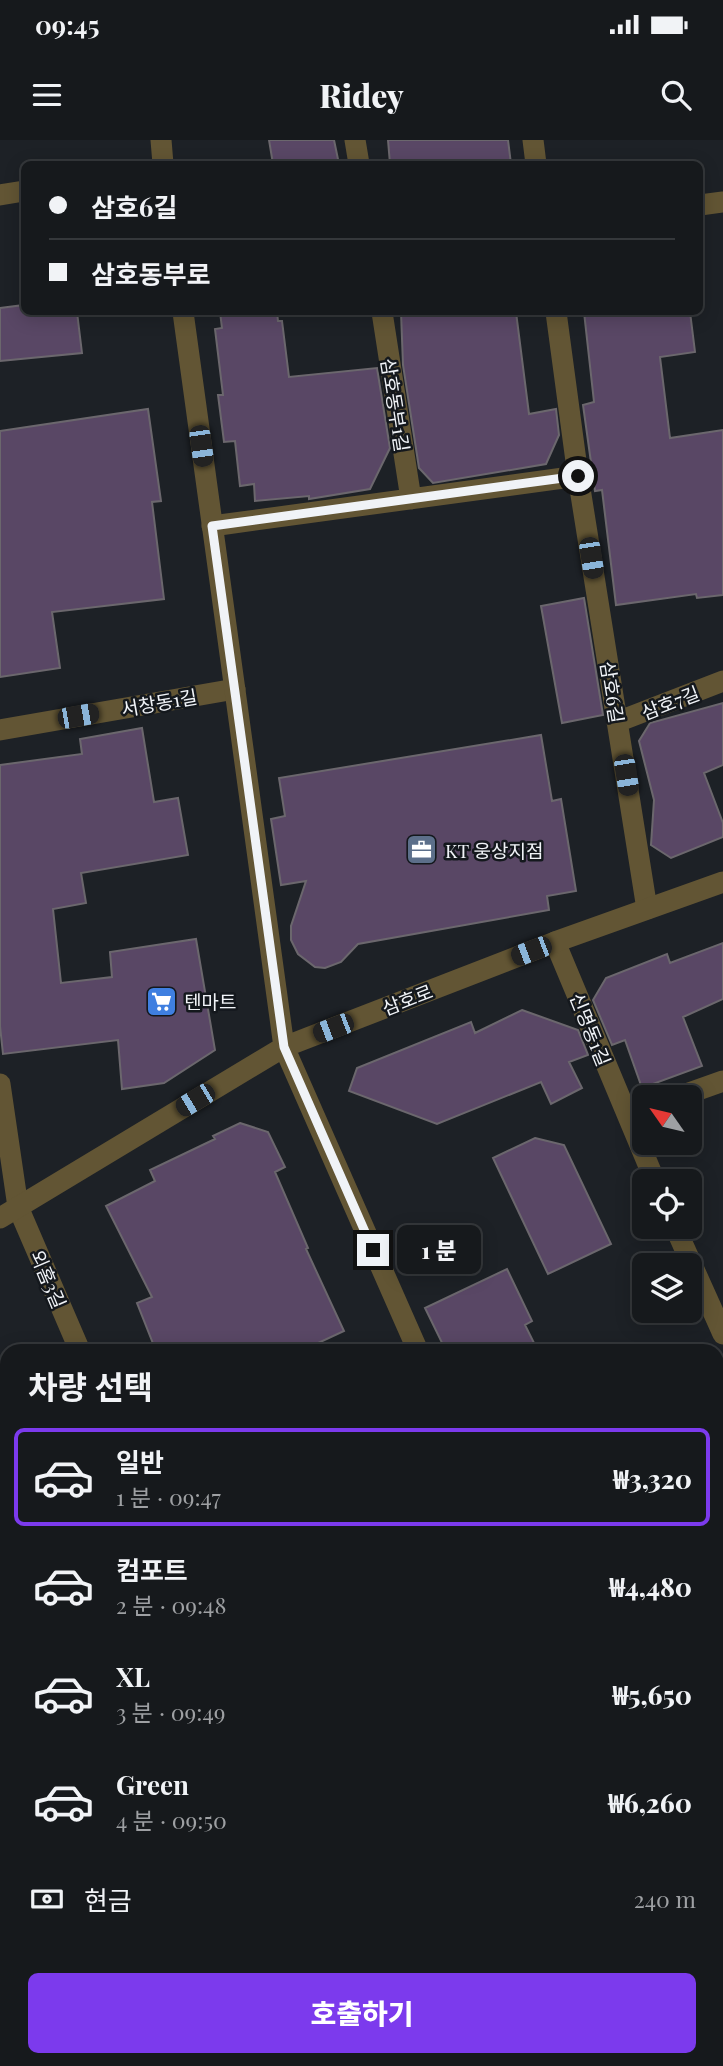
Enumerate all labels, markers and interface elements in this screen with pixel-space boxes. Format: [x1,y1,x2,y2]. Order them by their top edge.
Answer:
text: 09:45 [35,7,99,42]
text: Ridey [319,73,404,116]
icon: menu [28,76,66,114]
icon: search [657,76,695,114]
text: 삼호6길 [91,189,177,224]
text: 삼호동부로 [91,256,211,291]
street label: 삼호동부1길 [376,356,416,454]
car [188,424,215,468]
route start [562,460,594,492]
car [578,536,605,580]
street label: 삼호6길 [595,659,631,725]
street label: 삼호7길 [637,679,703,725]
street label: 서창동1길 [119,683,199,721]
car [56,702,101,730]
car [613,753,640,797]
office icon: KT 웅상지점 [405,833,439,867]
place label: KT 웅상지점 [445,837,543,863]
car [508,934,555,968]
street label: 삼호로 [378,977,436,1021]
supermarket icon: 텐마트 [144,984,178,1018]
place label: 텐마트 [184,988,236,1014]
street label: 신명동1길 [565,988,617,1070]
car [310,1011,357,1045]
car [172,1080,219,1120]
north arrow [632,1085,702,1155]
map controls [632,1085,702,1323]
button: locate [632,1169,702,1239]
callout: 1 분 [398,1226,481,1274]
route end [357,1234,389,1266]
text: 1 분 [421,1234,457,1265]
street label: 외홈3길 [25,1246,73,1312]
button: layers [632,1253,702,1323]
text: 차량 선택 [28,1364,153,1407]
text: 일반 [116,1444,164,1479]
icon: car [32,1446,95,1509]
text: ₩3,320 [613,1461,692,1496]
text: 1 분 · 09:47 [116,1481,221,1512]
text: 컴포트 [116,1552,188,1587]
icon: car [32,1554,95,1617]
text: ₩4,480 [609,1569,692,1604]
text: 2 분 · 09:48 [116,1589,226,1620]
text: XL [116,1659,150,1694]
icon: car [32,1662,95,1725]
text: ₩5,650 [612,1677,692,1712]
text: 3 분 · 09:49 [116,1696,225,1727]
text: Green [116,1767,189,1802]
icon: car [32,1770,95,1833]
text: ₩6,260 [608,1785,692,1820]
text: 4 분 · 09:50 [116,1804,227,1835]
icon: cash [28,1880,66,1918]
text: 현금 [84,1882,132,1917]
text: 240 m [634,1883,696,1914]
button: 호출하기 [28,1973,696,2053]

